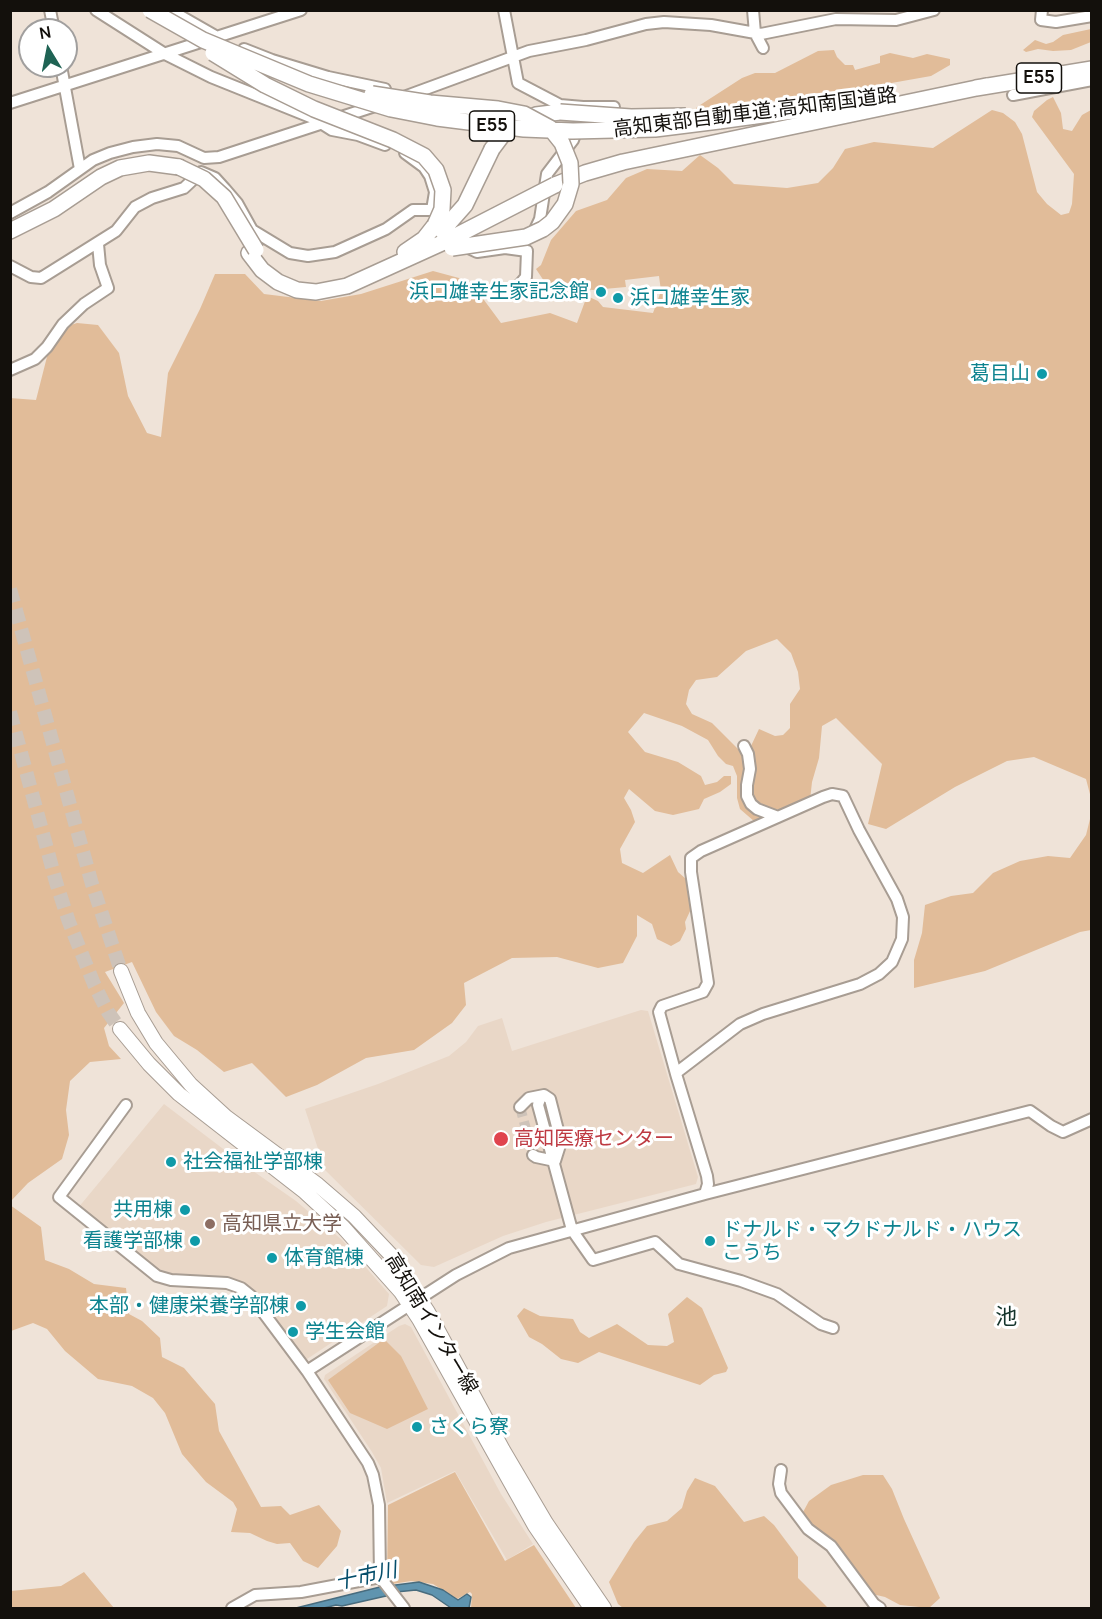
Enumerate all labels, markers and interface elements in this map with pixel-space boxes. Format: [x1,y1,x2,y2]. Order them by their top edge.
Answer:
north arrow [18,18,78,78]
text: N [38,20,53,44]
road number: E55 [1016,63,1062,93]
street label: 高知東部自動車道;高知南国道路 [612,84,898,142]
road number: E55 [470,111,514,141]
place label: 浜口雄幸生家記念館 [409,280,589,304]
marker: 浜口雄幸生家記念館 [594,285,608,299]
place label: 浜口雄幸生家 [630,286,750,310]
marker: 浜口雄幸生家 [611,291,625,305]
place label: 葛目山 [970,362,1030,386]
marker: 葛目山 [1035,367,1049,381]
place label: 高知医療センター [514,1127,674,1151]
marker: 高知医療センター [492,1130,510,1148]
place label: 社会福祉学部棟 [183,1150,323,1174]
marker: 社会福祉学部棟 [164,1155,178,1169]
place label: 共用棟 [113,1198,173,1222]
marker: 共用棟 [178,1203,192,1217]
place label: 高知県立大学 [222,1212,342,1236]
marker: 高知県立大学 [203,1217,217,1231]
place label: ドナルド・マクドナルド・ハウス こうち [722,1218,1022,1265]
place label: 看護学部棟 [83,1229,183,1253]
marker: 看護学部棟 [188,1234,202,1248]
marker: ドナルド・マクドナルド・ハウス こうち [703,1234,717,1248]
place label: 体育館棟 [284,1246,364,1270]
street label: 高知南インター線 [380,1249,482,1399]
marker: 体育館棟 [265,1251,279,1265]
place label: 本部・健康栄養学部棟 [89,1294,289,1318]
marker: 本部・健康栄養学部棟 [294,1299,308,1313]
district label: 池 [995,1305,1017,1331]
place label: 学生会館 [305,1320,385,1344]
marker: 学生会館 [286,1325,300,1339]
place label: さくら寮 [429,1415,509,1439]
marker: さくら寮 [410,1420,424,1434]
water label: 十市川 [333,1558,399,1596]

